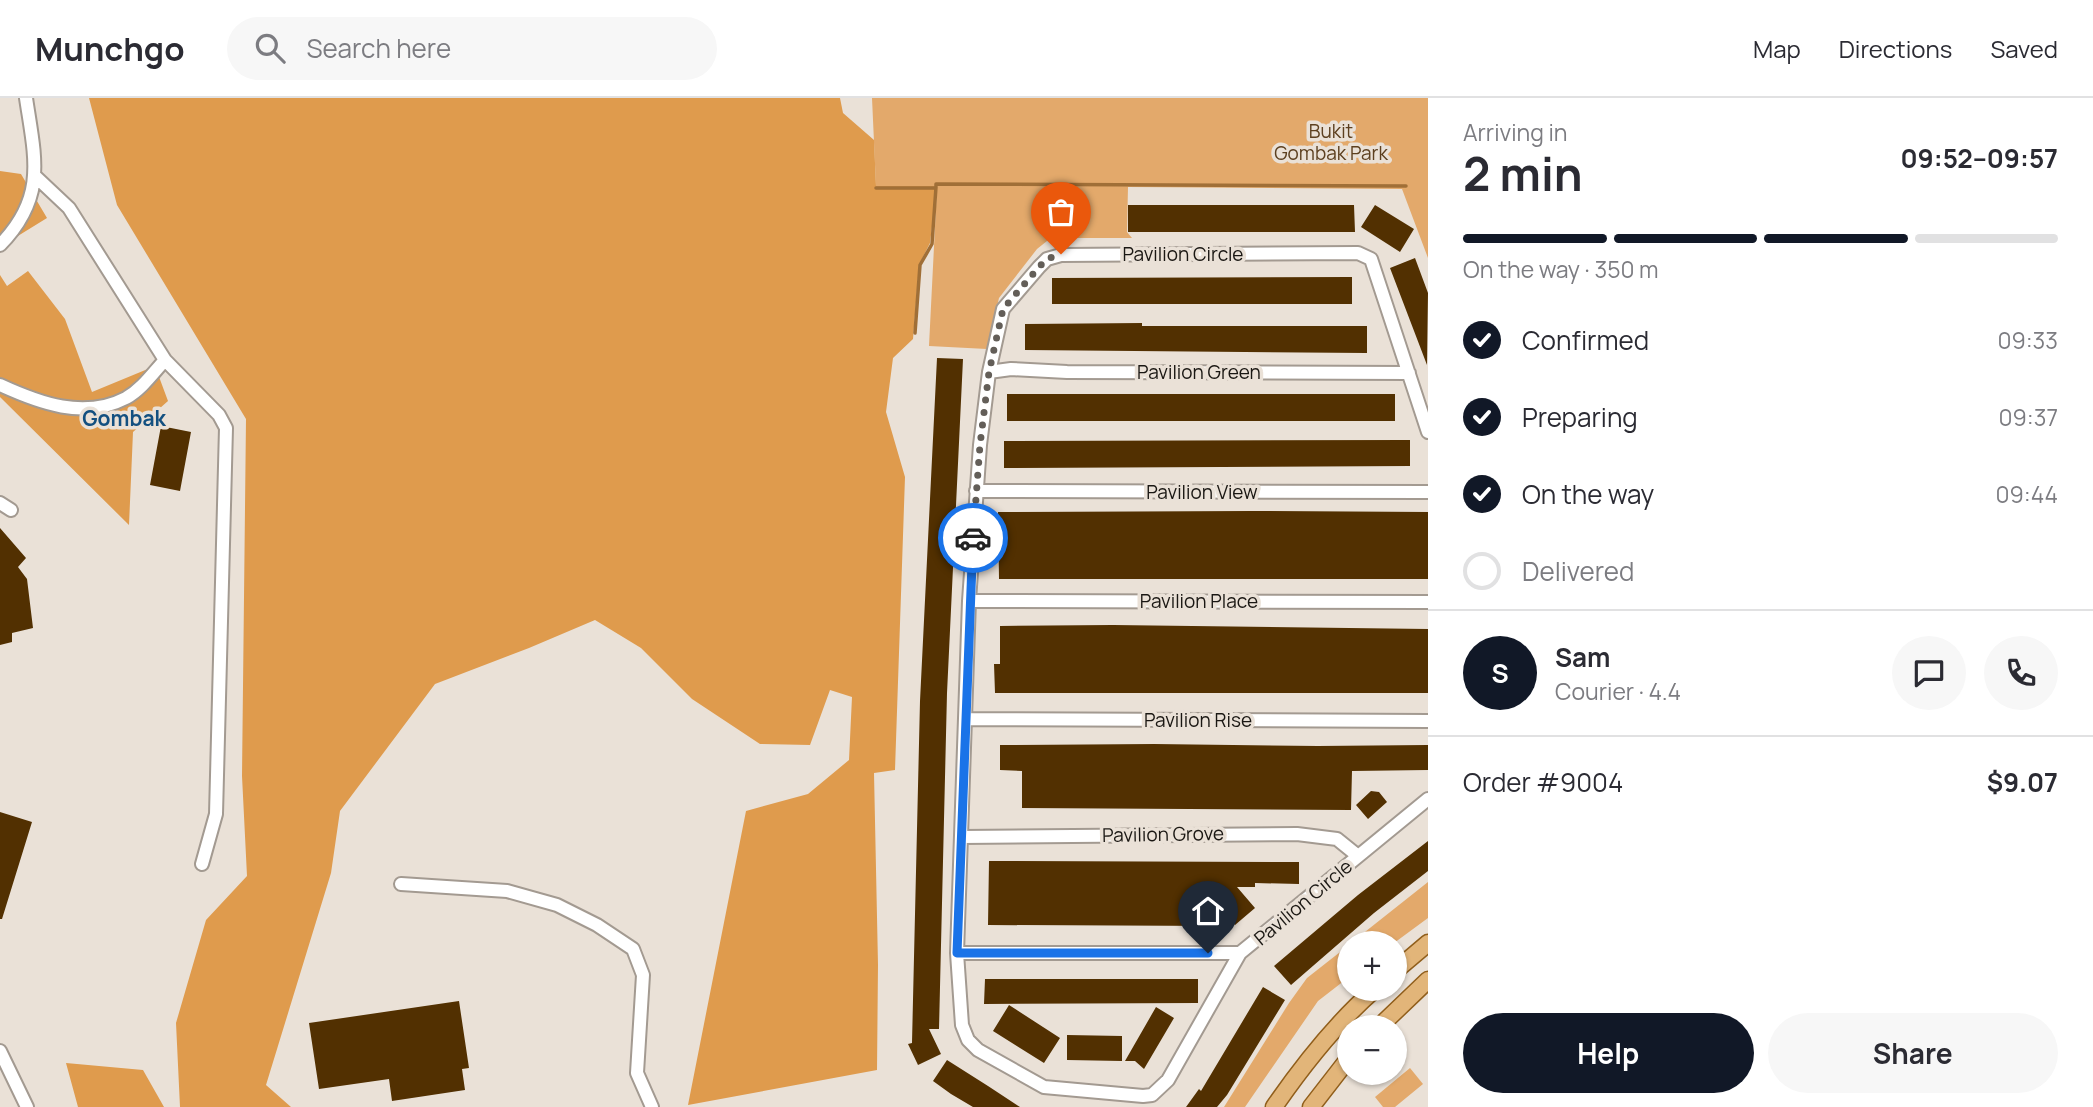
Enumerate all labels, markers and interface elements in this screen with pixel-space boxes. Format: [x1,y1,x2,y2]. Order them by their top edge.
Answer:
search box [227,17,717,80]
text: Munchgo [35,26,185,71]
icon: search [251,29,289,67]
text: Search here [307,30,451,66]
text: Map [1753,32,1801,65]
text: Directions [1839,32,1952,65]
text: Saved [1990,32,2058,65]
text: Arriving in [1463,116,1568,148]
park label: Bukit Gombak Park [1274,118,1388,166]
text: 09:52–09:57 [1900,140,2058,176]
text: 2 min [1463,142,1583,205]
pin [1031,182,1091,254]
icon: bag [1042,193,1080,231]
street label: Pavilion Circle [1123,241,1243,267]
text: On the way · 350 m [1463,253,1659,285]
icon: check [1463,321,1501,359]
text: Confirmed [1522,322,1649,358]
text: 09:33 [1997,324,2058,356]
street label: Pavilion Green [1137,359,1261,385]
icon: check [1463,398,1501,436]
text: Preparing [1522,399,1638,435]
text: 09:37 [1999,401,2058,433]
district label: Gombak [82,404,166,432]
icon: check [1463,475,1501,513]
text: On the way [1522,476,1654,512]
text: 09:44 [1995,478,2058,510]
street label: Pavilion View [1146,479,1258,505]
courier [938,503,1008,573]
icon: car [954,519,992,557]
text: Delivered [1522,553,1634,589]
street label: Pavilion Place [1140,588,1258,614]
button: chat [1892,636,1966,710]
button: phone [1984,636,2058,710]
text: Sam [1555,639,1610,675]
text: S [1491,655,1509,691]
text: Courier · 4.4 [1555,675,1681,707]
street label: Pavilion Rise [1144,707,1252,733]
text: Order #9004 [1463,764,1623,800]
text: $9.07 [1987,764,2058,800]
street label: Pavilion Grove [1102,820,1224,848]
street label: Pavilion Circle [1248,853,1358,951]
pin [1178,881,1238,953]
icon: home [1189,892,1227,930]
map controls [1337,931,1407,1085]
button: + [1337,931,1407,1001]
button: Help [1463,1013,1754,1093]
button: Share [1768,1013,2058,1093]
button: − [1337,1015,1407,1085]

